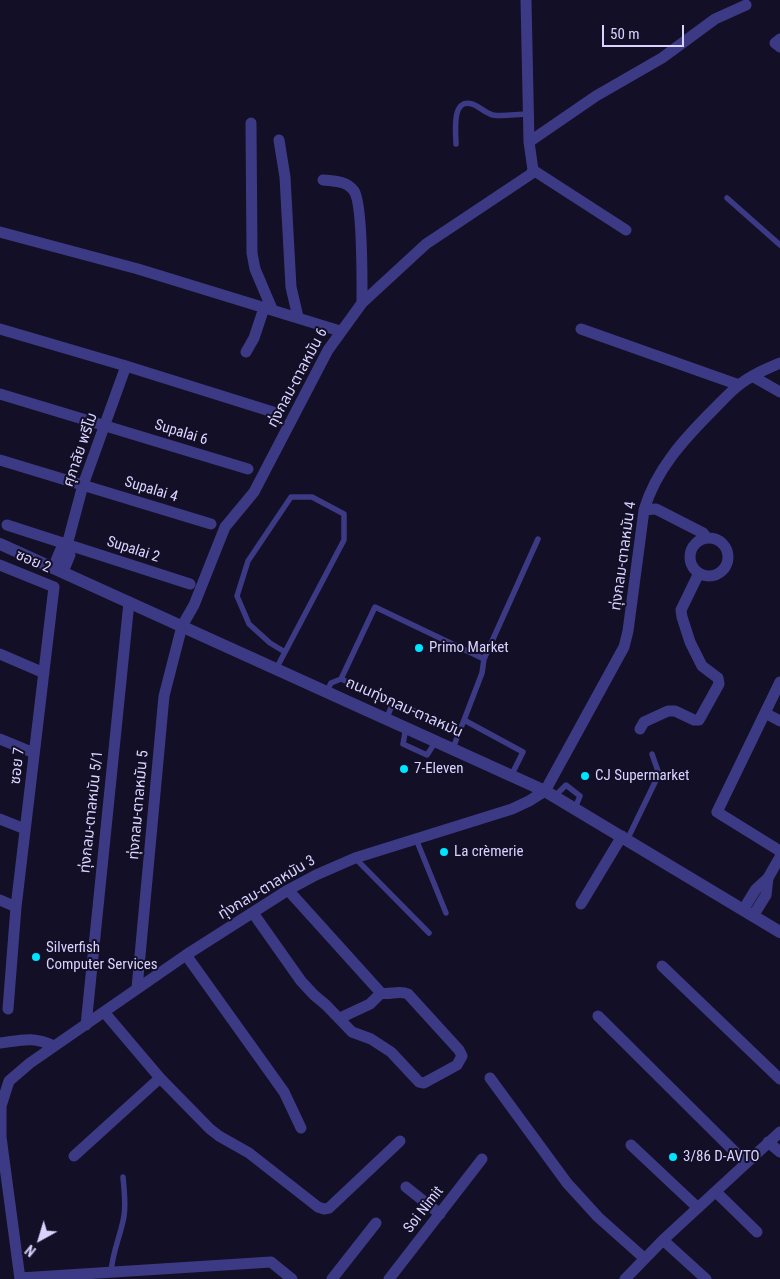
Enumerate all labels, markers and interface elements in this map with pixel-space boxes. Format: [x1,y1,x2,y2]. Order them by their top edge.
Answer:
scale bar [605,15,688,47]
text: 50 m [610,25,640,43]
street label: ทุ่งกลม-ตาลหมัน 6 [264,325,332,431]
street label: ศุภาลัย พรีโม [60,411,102,489]
street label: Supalai 6 [152,416,210,450]
street label: Supalai 4 [122,473,180,507]
street label: ทุ่งกลม-ตาลหมัน 4 [607,500,641,612]
street label: Supalai 2 [104,533,162,567]
street label: ซอย 2 [13,547,53,577]
place label: Primo Market [429,639,509,657]
marker: Primo Market [413,642,425,654]
street label: ถนนทุ่งกลม-ตาลหมัน [343,674,465,742]
street label: ซอย 7 [7,747,29,785]
street label: ทุ่งกลม-ตาลหมัน 5 [125,749,153,861]
street label: ทุ่งกลม-ตาลหมัน 5/1 [77,750,107,874]
place label: 7-Eleven [414,760,464,778]
marker: 7-Eleven [398,763,410,775]
place label: CJ Supermarket [595,767,689,785]
marker: CJ Supermarket [579,770,591,782]
place label: La crèmerie [454,843,524,861]
marker: La crèmerie [438,846,450,858]
street label: ทุ่งกลม-ตาลหมัน 3 [215,852,319,924]
place label: Silverfish Computer Services [46,939,158,974]
marker: Silverfish Computer Services [30,951,42,963]
place label: 3/86 D-AVTO [683,1148,760,1166]
marker: 3/86 D-AVTO [667,1151,679,1163]
street label: Soi Nimit [400,1183,448,1237]
north arrow [15,1214,65,1264]
text: N [22,1242,39,1260]

